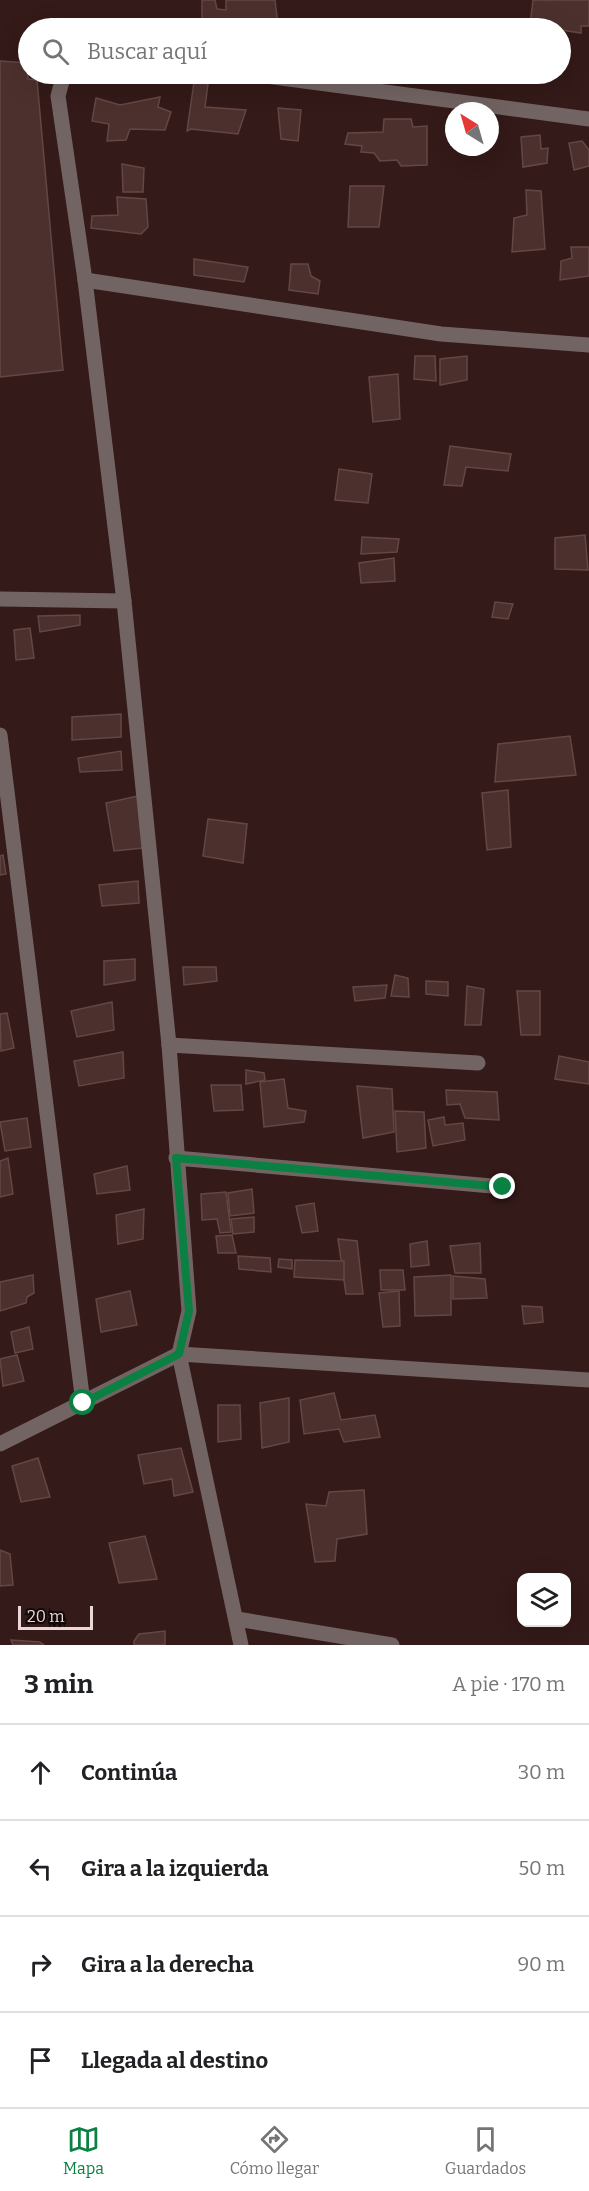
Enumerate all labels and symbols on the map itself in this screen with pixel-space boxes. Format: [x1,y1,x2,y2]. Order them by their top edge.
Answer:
north arrow [445,102,499,156]
route end [489,1173,515,1199]
route start [69,1389,95,1415]
scale bar [18,1603,93,1630]

